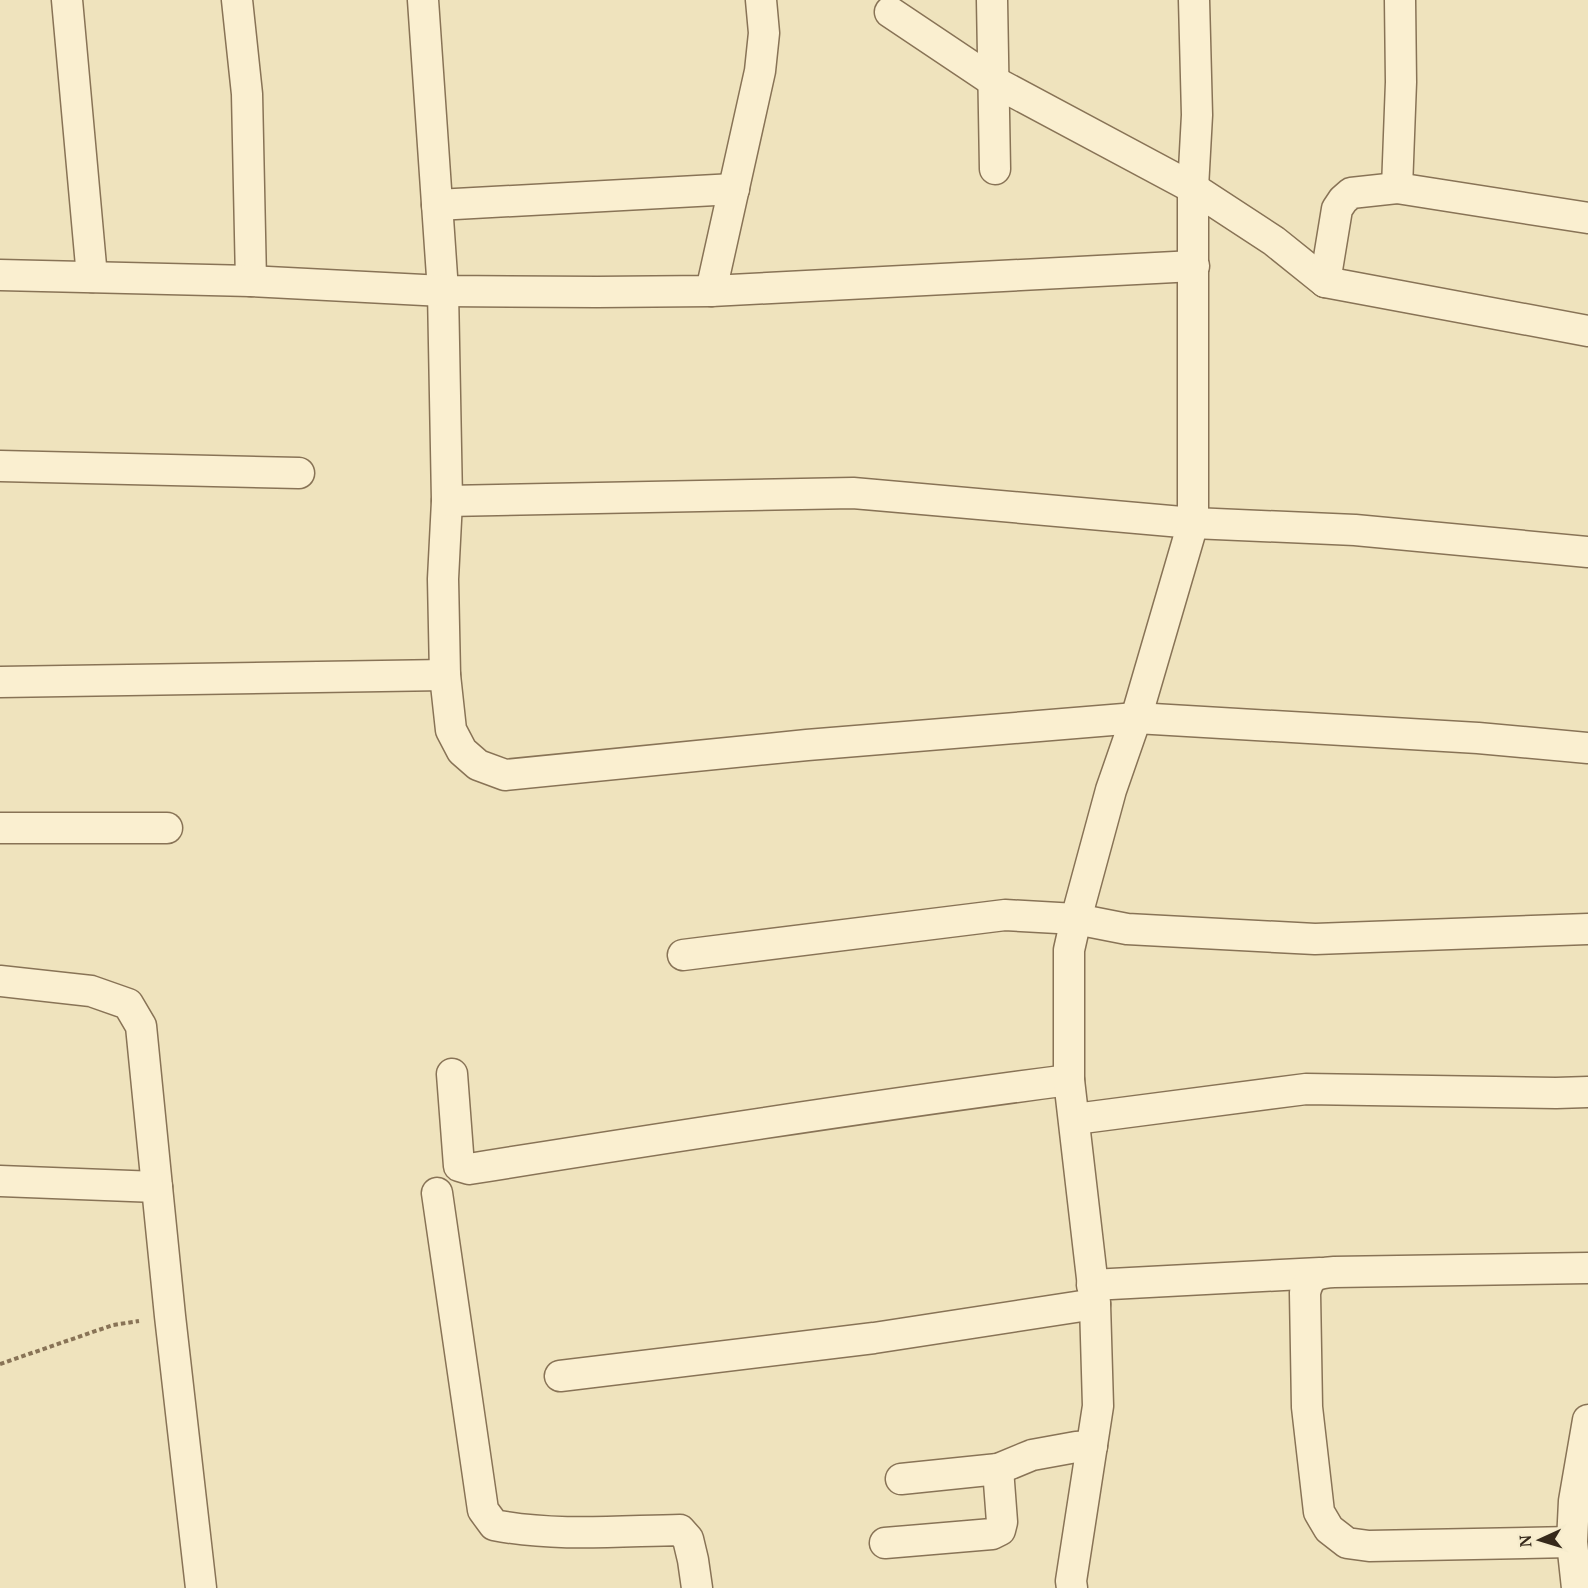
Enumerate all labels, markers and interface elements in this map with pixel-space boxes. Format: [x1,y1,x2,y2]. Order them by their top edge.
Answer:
north arrow [1510,1510,1570,1570]
text: N [1514,1534,1536,1548]

